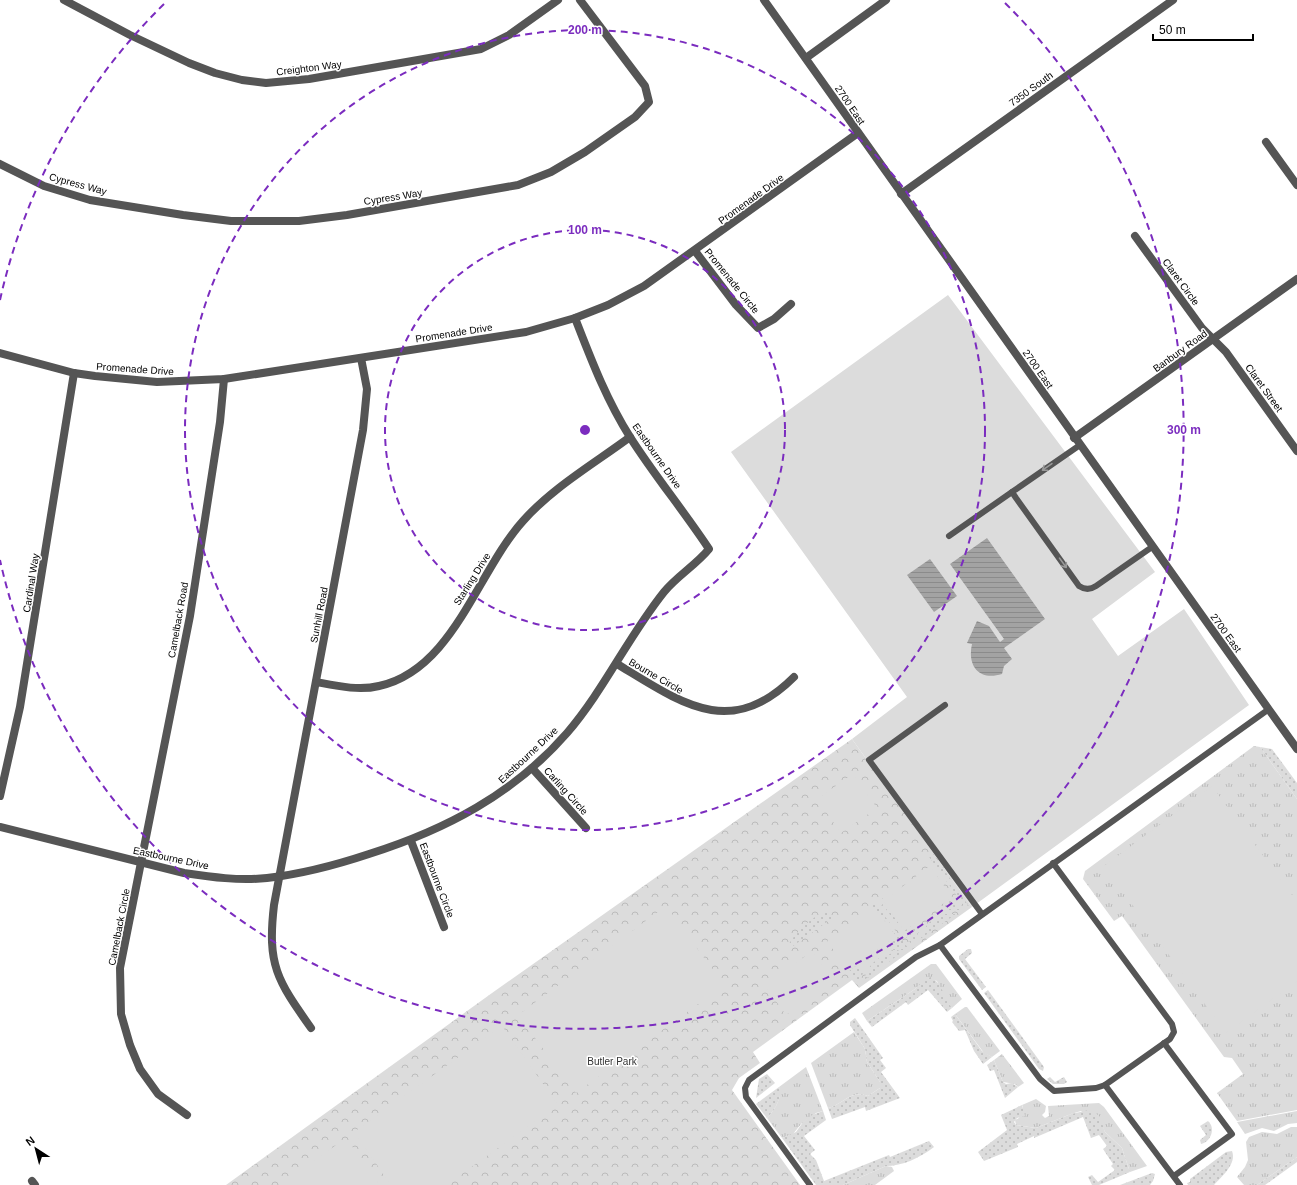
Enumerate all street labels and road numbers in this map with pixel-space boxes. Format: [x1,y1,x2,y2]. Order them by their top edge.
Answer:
street label: Creighton Way [276,59,342,77]
street label: 7350 South [1007,70,1055,108]
street label: 2700 East [833,83,867,127]
street label: Cypress Way [48,171,108,197]
street label: Promenade Drive [716,171,786,226]
street label: Cypress Way [363,187,423,207]
street label: Promenade Circle [703,246,762,316]
street label: Claret Circle [1160,257,1202,308]
street label: Promenade Drive [415,321,494,345]
street label: Banbury Road [1151,328,1209,374]
street label: 2700 East [1021,347,1056,391]
street label: Promenade Drive [96,361,175,377]
street label: Claret Street [1243,362,1285,414]
street label: Eastbourne Drive [630,421,684,491]
street label: Starling Drive [451,550,493,607]
street label: Cardinal Way [21,553,41,613]
street label: Camelback Road [166,581,190,659]
street label: Sunhill Road [308,586,330,644]
street label: 2700 East [1208,612,1244,655]
street label: Bourne Circle [627,656,685,696]
street label: Eastbourne Drive [496,724,560,785]
street label: Carling Circle [542,765,590,817]
street label: Eastbourne Circle [418,841,457,919]
street label: Eastbourne Drive [132,845,210,872]
street label: Camelback Circle [106,887,132,967]

